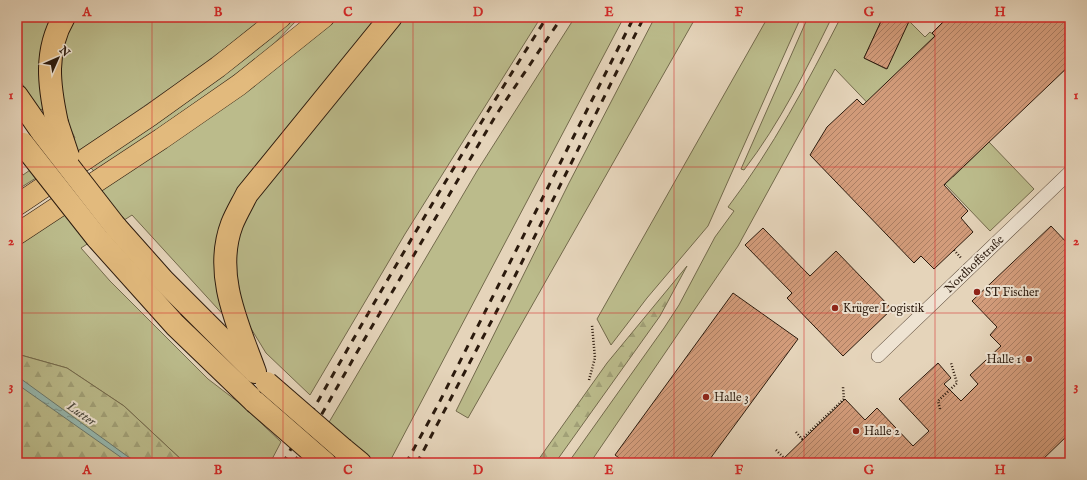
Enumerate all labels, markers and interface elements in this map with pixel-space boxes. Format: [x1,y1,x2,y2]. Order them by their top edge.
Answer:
text: A [82,4,93,21]
text: B [214,4,223,21]
text: C [343,4,353,21]
text: D [473,4,484,21]
text: E [604,4,614,21]
text: F [735,4,744,21]
text: G [864,4,875,21]
text: H [994,4,1006,21]
north arrow [38,38,78,78]
text: N [55,43,73,60]
text: 1 [9,87,14,104]
text: 1 [1074,87,1079,104]
street label: Nordhoffstraße [941,232,1008,296]
text: 2 [8,233,14,250]
text: 2 [1073,233,1079,250]
place label: ST Fischer [985,285,1040,300]
marker: ST Fischer [972,287,982,297]
place label: Krüger Logistik [843,301,925,316]
marker: Krüger Logistik [830,303,840,313]
place label: Halle 1 [986,352,1021,367]
marker: Halle 1 [1024,354,1034,364]
text: 3 [9,378,14,395]
text: 3 [1074,378,1079,395]
place label: Halle 3 [714,390,749,405]
marker: Halle 3 [701,392,711,402]
water label: Lutter [63,398,99,431]
place label: Halle 2 [864,424,900,439]
marker: Halle 2 [851,426,861,436]
text: A [82,462,93,479]
text: B [214,462,223,479]
text: C [343,462,353,479]
text: D [473,462,484,479]
text: E [604,462,614,479]
text: F [735,462,744,479]
text: G [864,462,875,479]
text: H [994,462,1006,479]

